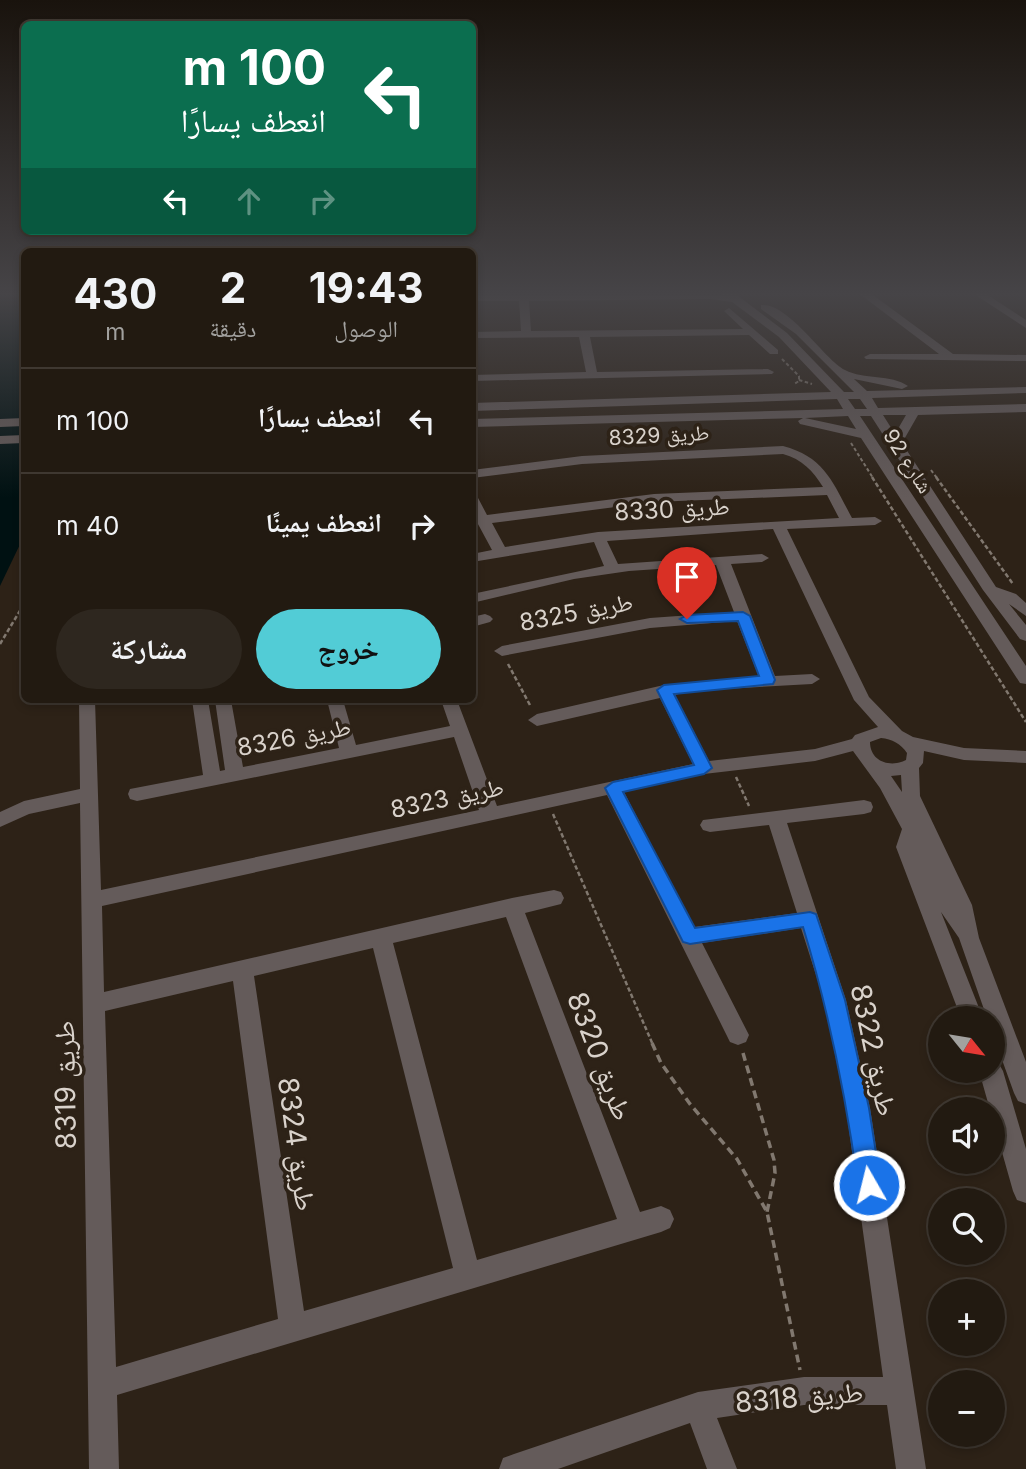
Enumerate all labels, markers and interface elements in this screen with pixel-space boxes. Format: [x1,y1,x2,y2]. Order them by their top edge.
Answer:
text: 100 m [182,38,326,97]
icon: left [350,49,441,140]
text: انعطف يسارًا [181,101,326,140]
icon: left [157,182,195,220]
icon: ahead [230,182,268,220]
icon: right [303,182,341,220]
text: 2 [220,262,246,313]
text: 19:43 [309,262,424,313]
text: 430 [73,268,157,319]
text: دقيقة [210,315,256,343]
text: الوصول [334,315,398,343]
text: m [105,318,125,346]
text: انعطف يسارًا [258,402,382,433]
icon: left [403,402,441,440]
text: 100 m [56,405,129,436]
street label: طريق 8329 [608,420,710,451]
street label: شارع 92 [877,424,938,498]
street label: طريق 8330 [614,491,730,527]
text: انعطف يمينًا [266,507,382,538]
icon: right [403,507,441,545]
text: 40 m [56,510,119,541]
pin [657,547,717,619]
icon: arrive [668,558,706,596]
street label: طريق 8325 [517,587,635,637]
button: مشاركة [56,609,242,689]
button: خروج [256,609,441,689]
street label: طريق 8326 [235,712,353,762]
street label: طريق 8323 [388,772,506,824]
street label: طريق 8322 [842,981,905,1119]
street label: طريق 8320 [559,987,640,1125]
north arrow [928,1006,1004,1083]
map controls [928,1006,1005,1447]
street label: طريق 8319 [47,1020,84,1150]
street label: طريق 8324 [270,1075,323,1213]
button: sound [928,1097,1005,1174]
position arrow [832,1148,906,1222]
button: search [928,1188,1005,1265]
button: + [928,1279,1005,1356]
button: − [928,1370,1005,1447]
street label: طريق 8318 [733,1374,865,1421]

